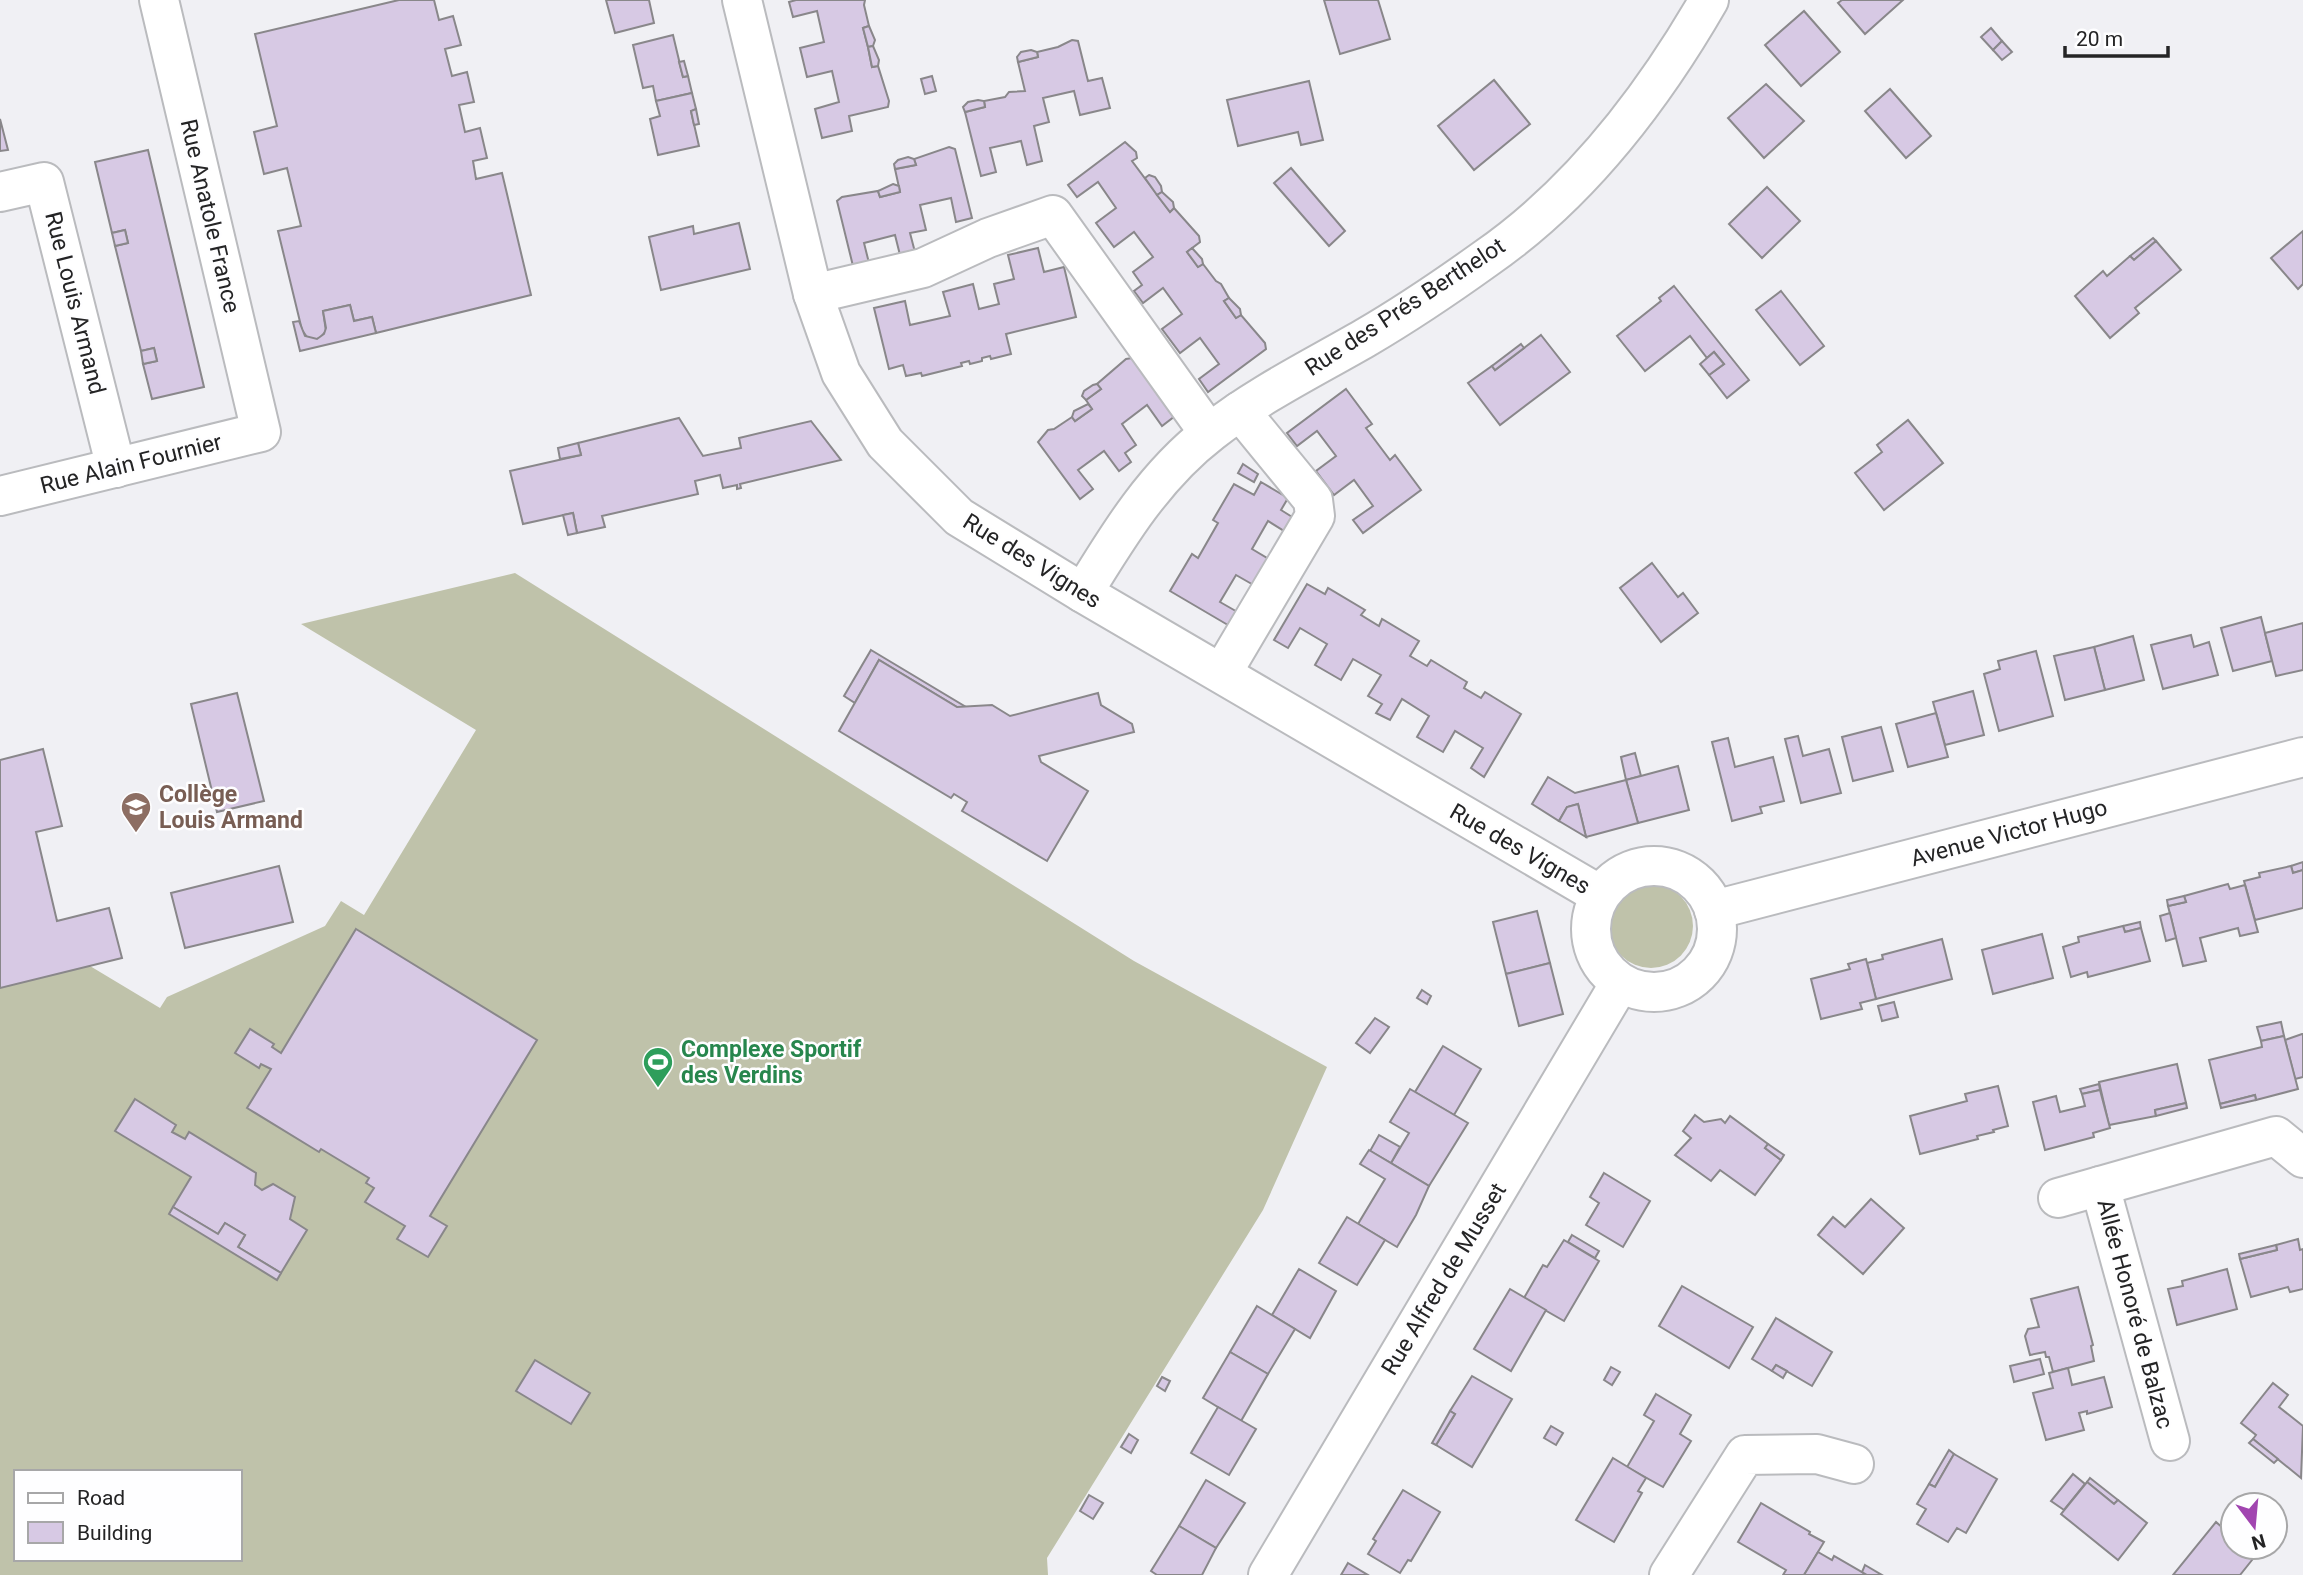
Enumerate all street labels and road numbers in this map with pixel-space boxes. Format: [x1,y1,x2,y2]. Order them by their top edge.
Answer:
street label: Rue Anatole France [175,116,245,316]
street label: Rue Louis Armand [39,209,111,397]
street label: Rue des Prés Berthelot [1300,232,1510,382]
street label: Rue Alain Fournier [37,428,225,500]
street label: Rue des Vignes [958,508,1106,614]
street label: Avenue Victor Hugo [1908,794,2110,872]
street label: Rue des Vignes [1445,798,1595,900]
street label: Rue Alfred de Musset [1376,1178,1512,1380]
street label: Allée Honoré de Balzac [2091,1196,2179,1432]

